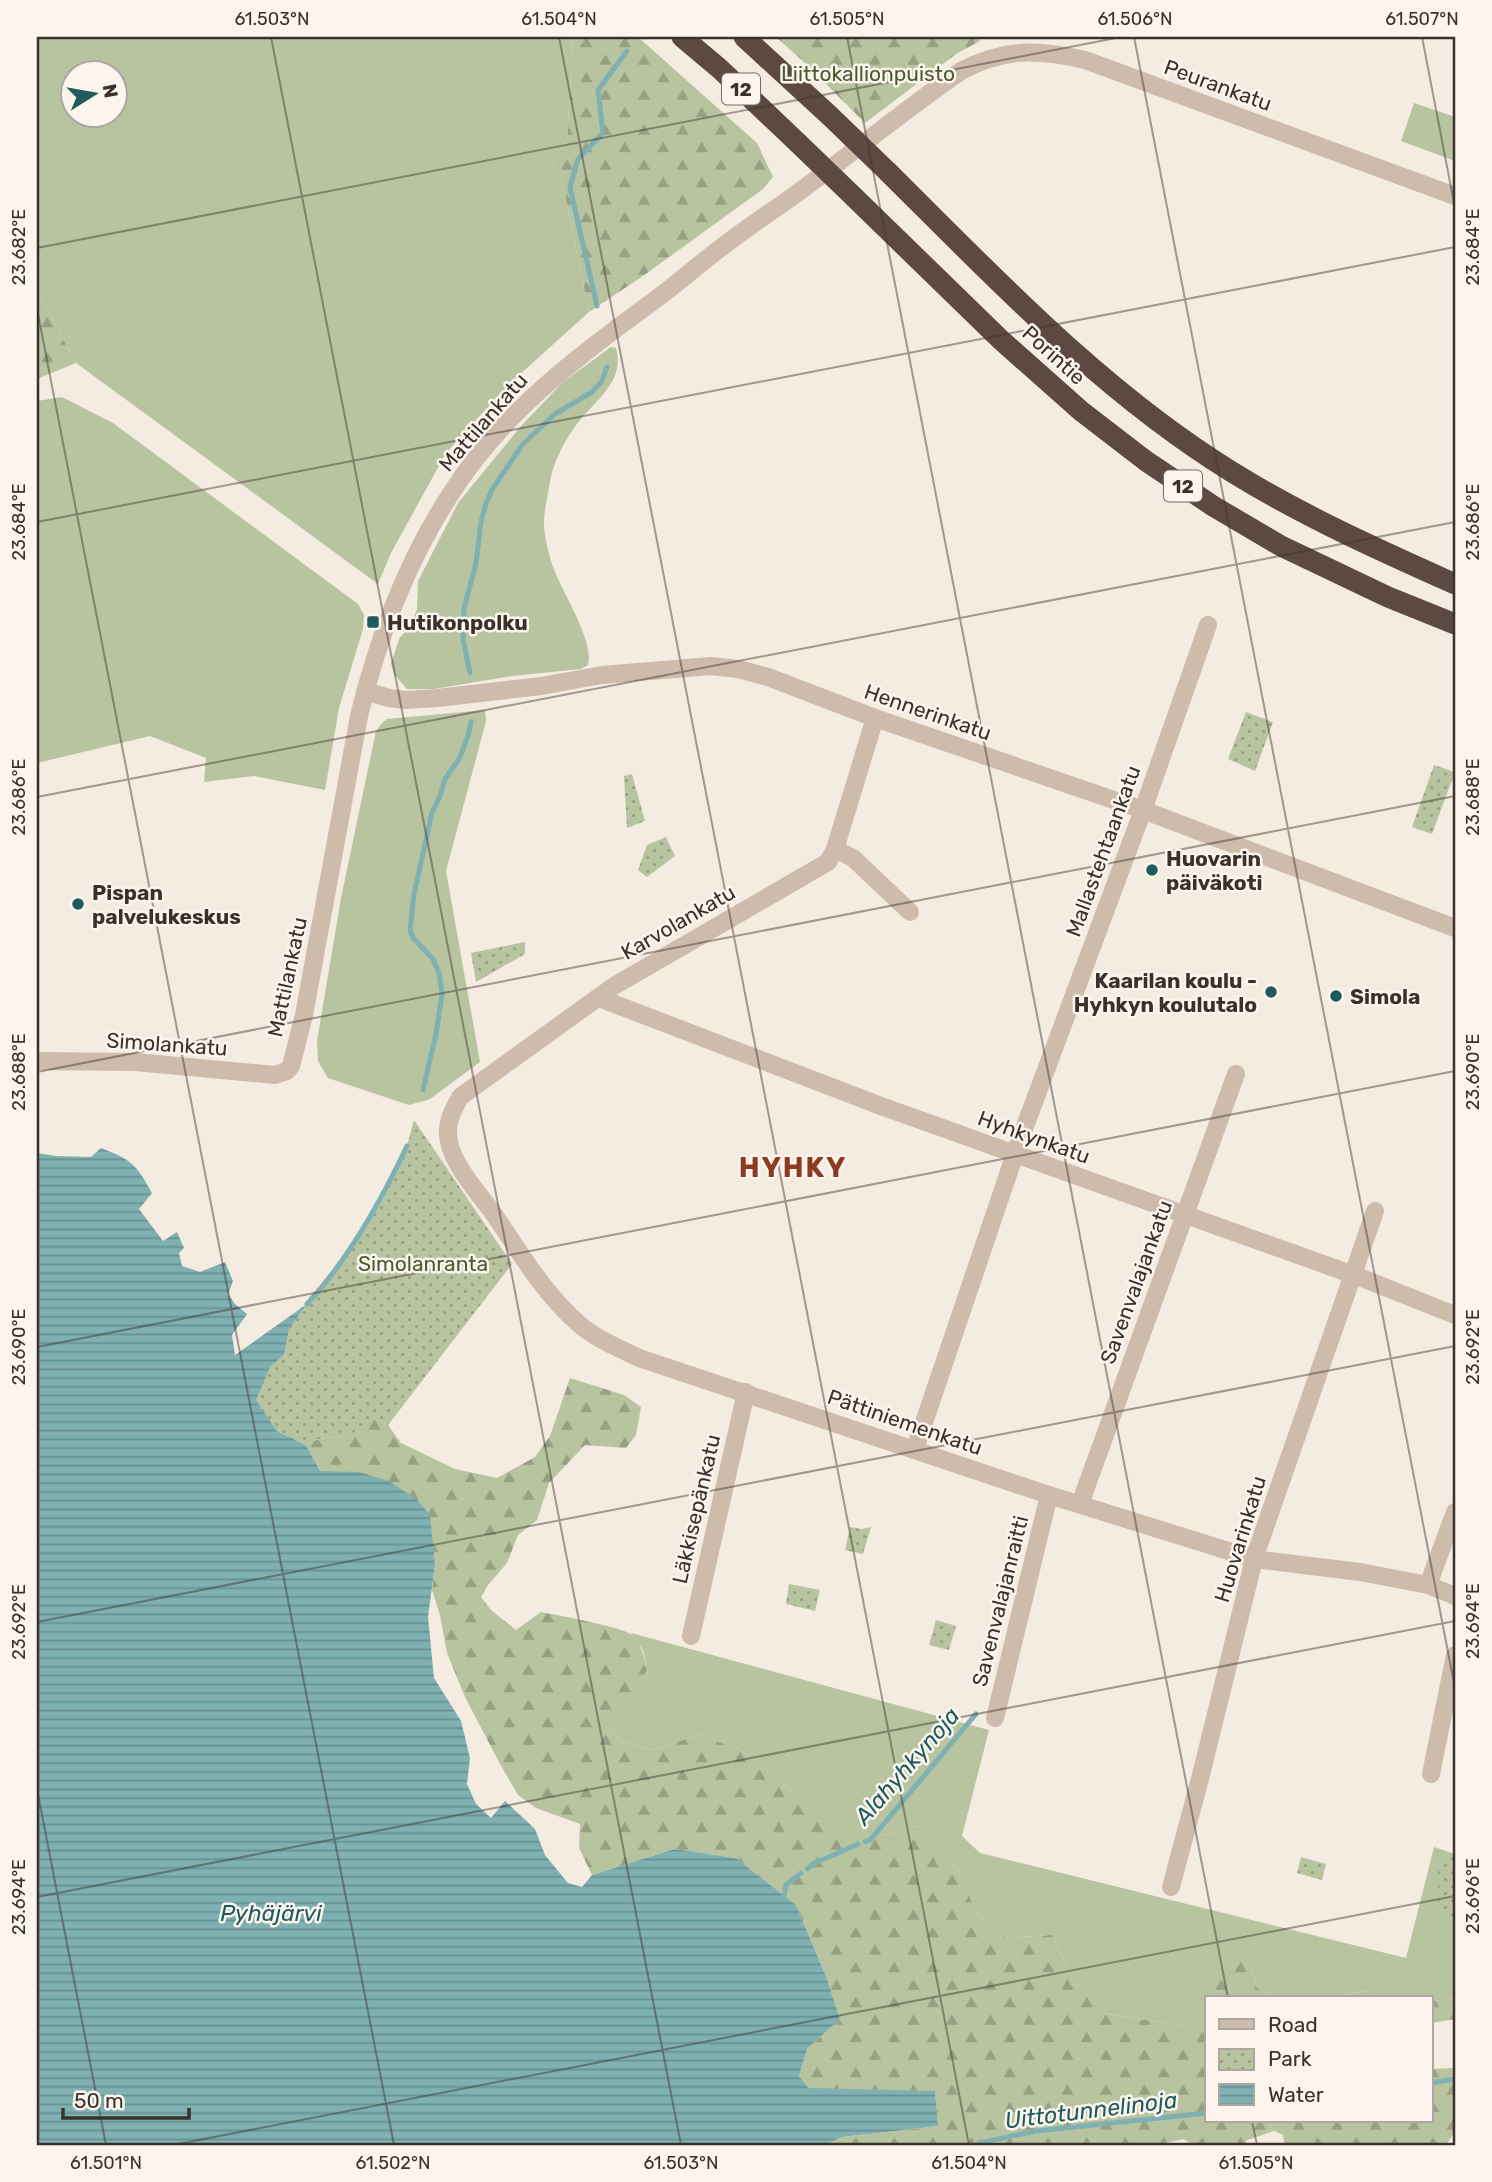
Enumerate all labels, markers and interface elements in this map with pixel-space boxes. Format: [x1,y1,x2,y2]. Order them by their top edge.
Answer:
text: 61.503°N [234,8,310,30]
text: 61.504°N [521,8,597,30]
text: 61.505°N [810,8,884,30]
text: 61.506°N [1097,8,1173,30]
text: 61.507°N [1385,8,1459,30]
street label: Peurankatu [1161,54,1275,116]
north arrow [60,60,130,130]
park label: Liittokallionpuisto [781,61,955,86]
road number: 12 [722,74,760,104]
text: N [98,82,123,100]
text: 23.684°E [1462,208,1484,286]
text: 23.682°E [8,209,30,285]
street label: Porintie [1017,320,1091,390]
street label: Mattilankatu [434,368,532,476]
road number: 12 [1164,471,1202,502]
text: 23.684°E [8,483,30,561]
text: 23.686°E [1462,484,1484,560]
place label: Hutikonpolku [387,610,528,635]
marker: Hutikonpolku [365,614,381,630]
street label: Hennerinkatu [861,679,995,745]
text: 23.688°E [1462,758,1484,836]
text: 23.686°E [8,759,30,835]
street label: Mallastehtaankatu [1060,762,1146,940]
place label: Huovarin päiväkoti [1166,846,1262,895]
marker: Huovarin päiväkoti [1144,862,1160,878]
street label: Karvolankatu [616,879,740,965]
place label: Pispan palvelukeskus [92,880,241,929]
marker: Pispan palvelukeskus [70,896,86,912]
street label: Mattilankatu [262,915,312,1039]
place label: Kaarilan koulu - Hyhkyn koulutalo [1074,968,1257,1017]
marker: Kaarilan koulu - Hyhkyn koulutalo [1263,984,1279,1000]
place label: Simola [1350,984,1420,1009]
marker: Simola [1328,988,1344,1004]
street label: Simolankatu [106,1027,228,1061]
text: 23.688°E [8,1033,30,1111]
text: 23.690°E [1462,1034,1484,1110]
street label: Hyhkynkatu [975,1105,1093,1169]
district label: HYHKY [739,1151,847,1184]
street label: Savenvalajankatu [1095,1197,1177,1367]
park label: Simolanranta [358,1251,488,1276]
text: 23.690°E [8,1309,30,1385]
text: 23.692°E [1462,1309,1484,1385]
street label: Pättiniemenkatu [824,1384,986,1460]
street label: Läkkisepänkatu [667,1432,725,1586]
street label: Huovarinkatu [1209,1473,1271,1605]
street label: Savenvalajanraitti [967,1513,1033,1689]
text: 23.694°E [1462,1583,1484,1659]
text: 23.692°E [8,1584,30,1660]
water label: Alahyhkynoja [848,1702,965,1831]
text: 23.696°E [1462,1858,1484,1934]
text: 23.694°E [8,1859,30,1935]
water label: Pyhäjärvi [220,1899,323,1927]
legend [1205,1996,1432,2122]
text: Road [1268,2012,1318,2037]
text: Park [1268,2046,1312,2071]
scale bar [63,2077,189,2121]
text: Water [1268,2082,1324,2107]
water label: Uittotunnelinoja [1003,2086,1179,2134]
text: 50 m [74,2088,124,2113]
text: 61.501°N [70,2152,142,2174]
text: 61.502°N [356,2152,430,2174]
text: 61.503°N [643,2152,719,2174]
text: 61.504°N [931,2152,1007,2174]
text: 61.505°N [1219,2152,1293,2174]

